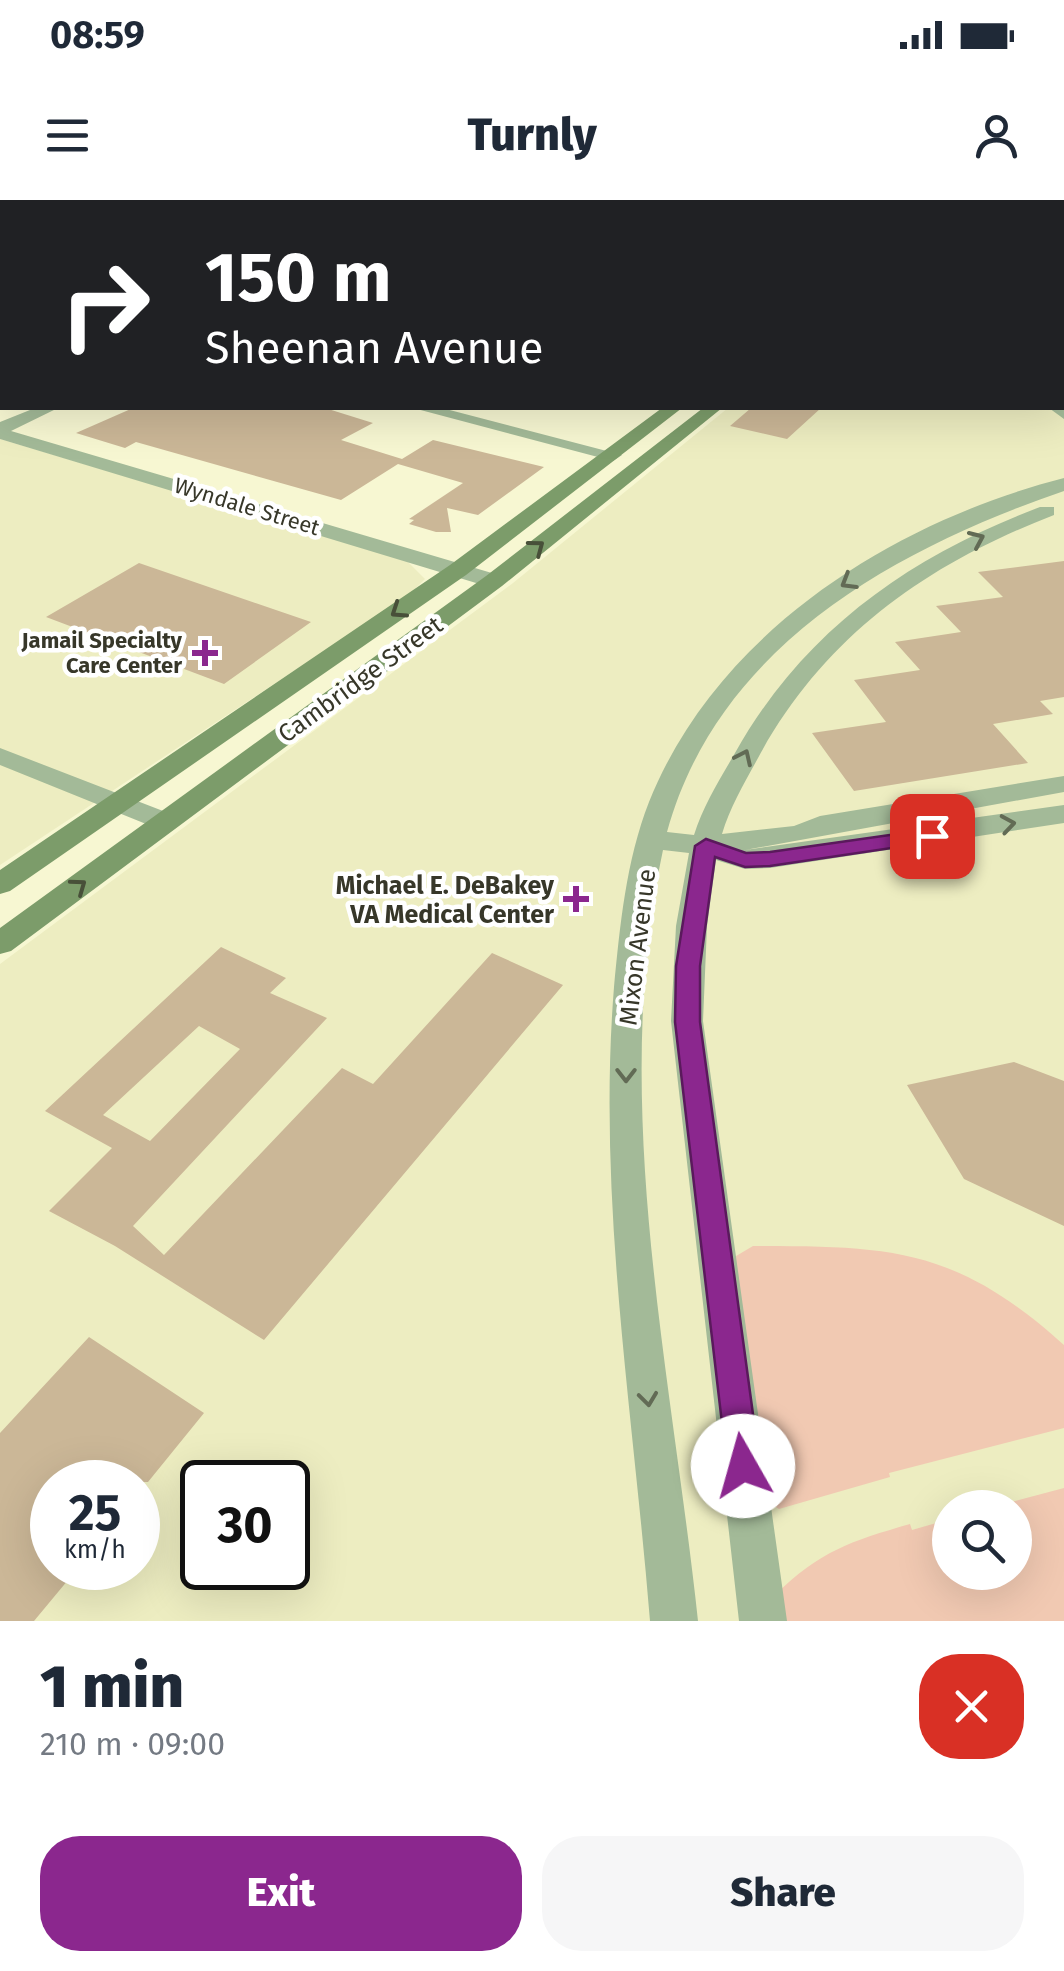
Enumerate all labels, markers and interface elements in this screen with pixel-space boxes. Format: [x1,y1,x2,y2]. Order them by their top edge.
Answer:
text: 08:59 [50,12,145,58]
icon: menu [40,108,95,163]
text: Turnly [467,108,597,162]
icon: person [969,108,1024,163]
text: 150 m [205,236,392,320]
icon: right [40,240,170,370]
text: Sheenan Avenue [205,321,543,375]
street label: Wyndale Street [171,472,323,541]
one-way arrow [966,532,984,552]
one-way arrow [526,542,544,559]
one-way arrow [841,570,859,589]
one-way arrow [390,599,409,617]
street label: Cambridge Street [273,610,449,750]
place label: Jamail Specialty Care Center [21,627,183,679]
marker: Jamail Specialty Care Center [192,640,218,666]
one-way arrow [732,749,752,767]
pin [890,794,975,879]
icon: arrive [905,809,960,864]
one-way arrow [1000,814,1017,835]
street label: Mixon Avenue [614,867,662,1027]
place label: Michael E. DeBakey VA Medical Center [336,871,555,930]
one-way arrow [68,880,86,898]
marker: Michael E. DeBakey VA Medical Center [563,886,589,912]
one-way arrow [615,1067,636,1083]
one-way arrow [637,1390,658,1407]
position arrow [691,1414,795,1518]
speed limit sign: 30 [180,1460,310,1590]
text: 25 [69,1483,121,1543]
map controls [932,1490,1032,1590]
button: search [932,1490,1032,1590]
text: km/h [64,1535,126,1565]
text: 1 min [40,1651,184,1723]
button: close [919,1654,1024,1759]
text: 210 m · 09:00 [40,1725,225,1763]
button: Exit [40,1836,522,1951]
button: Share [542,1836,1024,1951]

